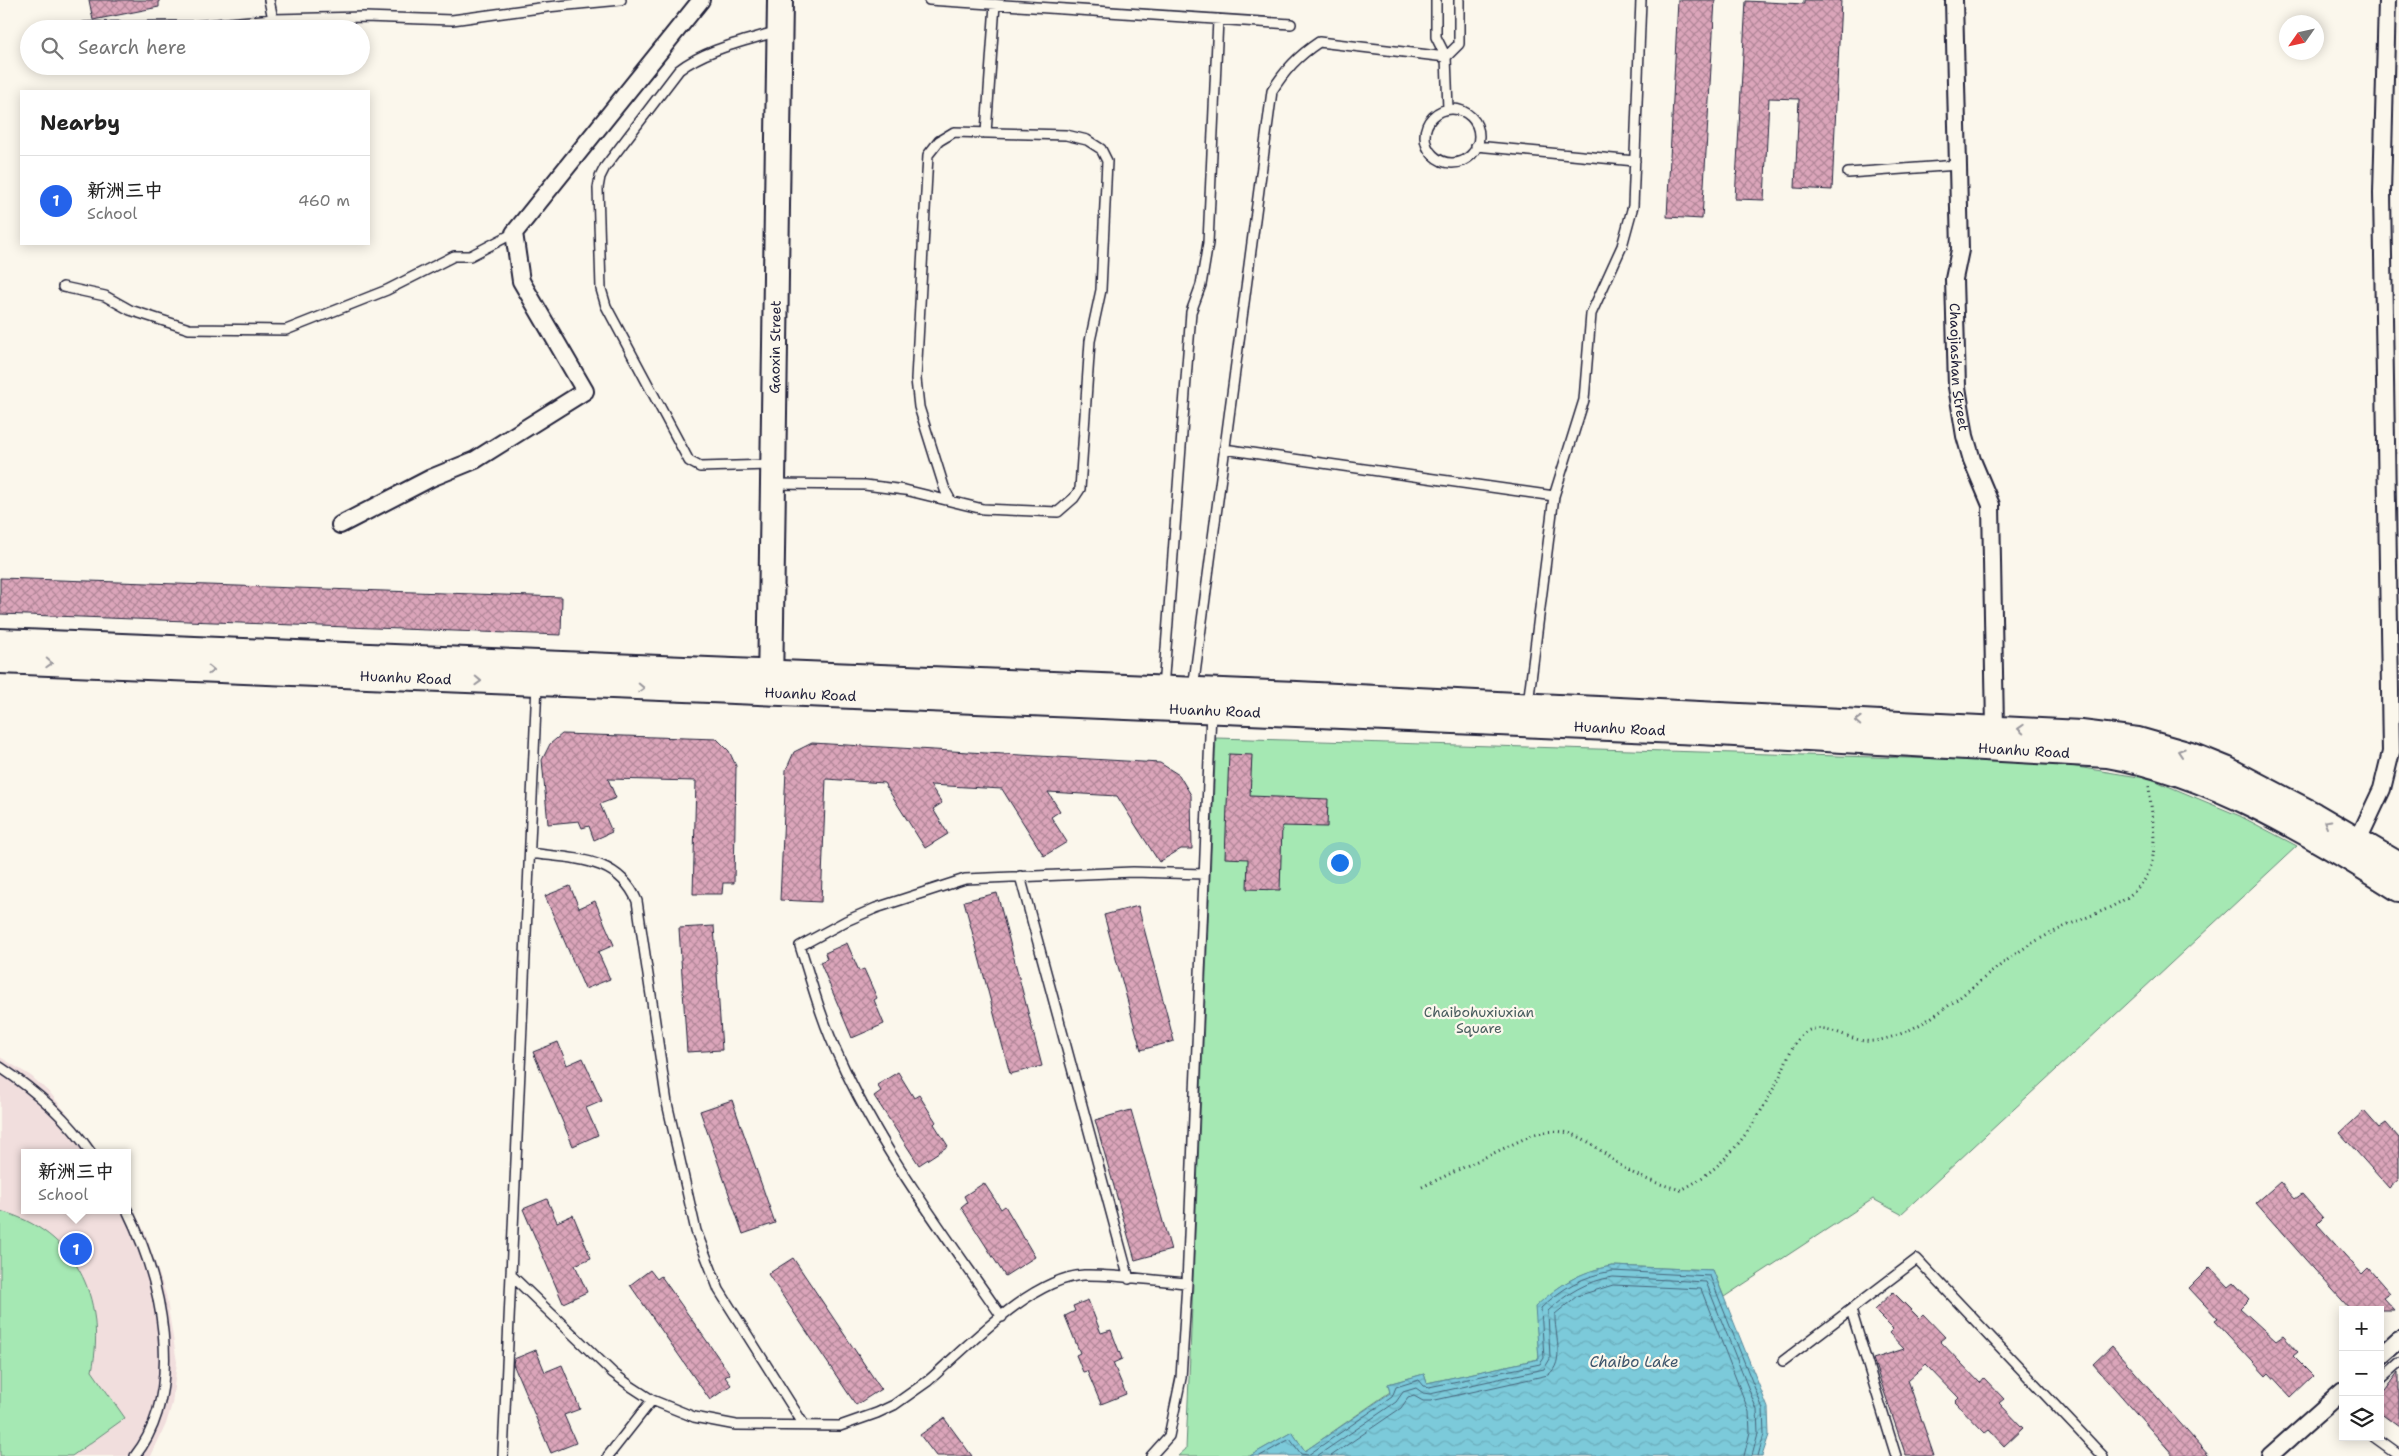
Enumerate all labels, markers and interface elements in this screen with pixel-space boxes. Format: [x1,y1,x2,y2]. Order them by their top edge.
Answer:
north arrow [2279,15,2324,60]
search box [20,20,370,75]
icon: search [38,34,66,62]
text: Search here [78,35,187,60]
text: Nearby [40,109,120,137]
text: 新洲三中 [87,178,163,203]
text: 1 [52,190,60,211]
text: 460 m [298,190,350,211]
text: School [87,203,137,224]
street label: Gaoxin Street [765,300,785,394]
street label: Chaojiashan Street [1946,303,1973,432]
one-way arrow [45,658,53,668]
one-way arrow [208,665,215,675]
street label: Huanhu Road [359,667,452,688]
one-way arrow [475,676,483,687]
one-way arrow [637,683,645,693]
street label: Huanhu Road [764,683,857,705]
street label: Huanhu Road [1169,700,1261,722]
one-way arrow [1854,715,1862,726]
street label: Huanhu Road [1573,717,1666,739]
one-way arrow [2016,724,2024,735]
street label: Huanhu Road [1978,739,2071,762]
one-way arrow [2177,748,2186,758]
one-way arrow [2323,819,2332,829]
your location [1327,850,1353,876]
park label: Chaibohuxiuxian Square [1424,1003,1535,1037]
popup [21,1149,131,1214]
text: 新洲三中 [38,1159,114,1184]
text: School [38,1184,88,1205]
pin: 1 [60,1230,92,1268]
map controls [2339,1306,2384,1441]
button: + [2339,1306,2384,1351]
button: − [2339,1351,2384,1396]
water label: Chaibo Lake [1589,1352,1679,1372]
button: layers [2339,1396,2384,1441]

